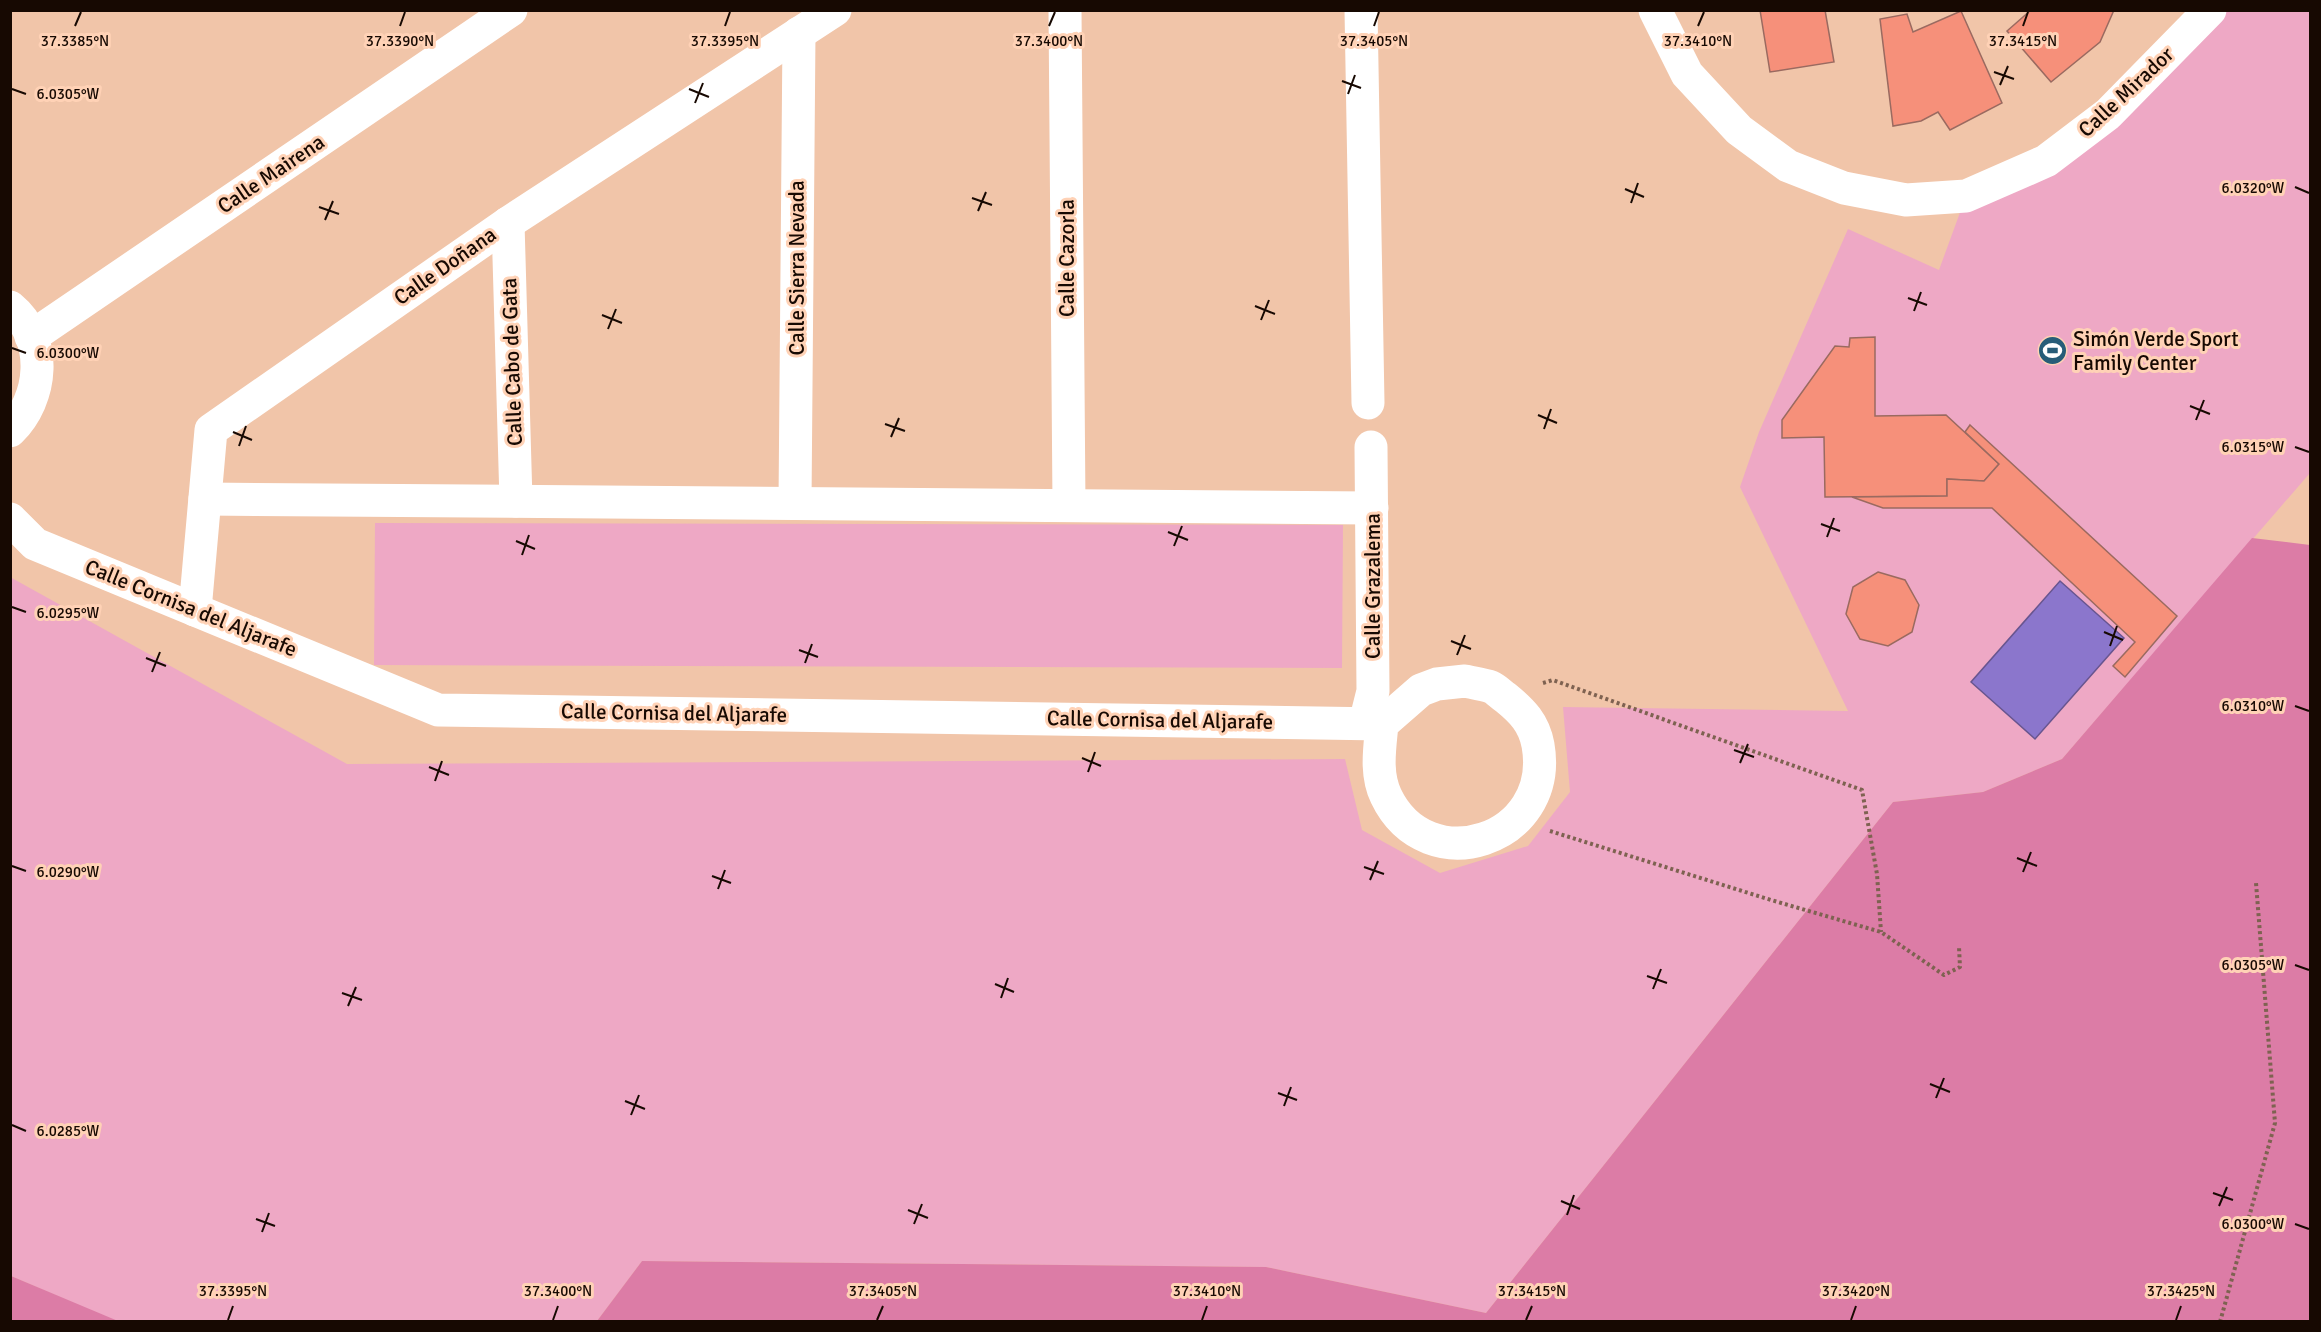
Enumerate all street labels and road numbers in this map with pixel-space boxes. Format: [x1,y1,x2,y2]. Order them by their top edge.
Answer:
street label: Calle Mirador [2073,41,2179,143]
street label: Calle Mairena [213,129,329,219]
street label: Calle Sierra Nevada [784,180,810,356]
street label: Calle Cazorla [1054,199,1080,317]
street label: Calle Doñana [389,221,501,311]
street label: Calle Cabo de Gata [496,277,528,447]
street label: Calle Grazalema [1360,513,1386,659]
street label: Calle Cornisa del Aljarafe [81,554,301,662]
street label: Calle Cornisa del Aljarafe [561,698,787,728]
street label: Calle Cornisa del Aljarafe [1047,705,1273,735]

